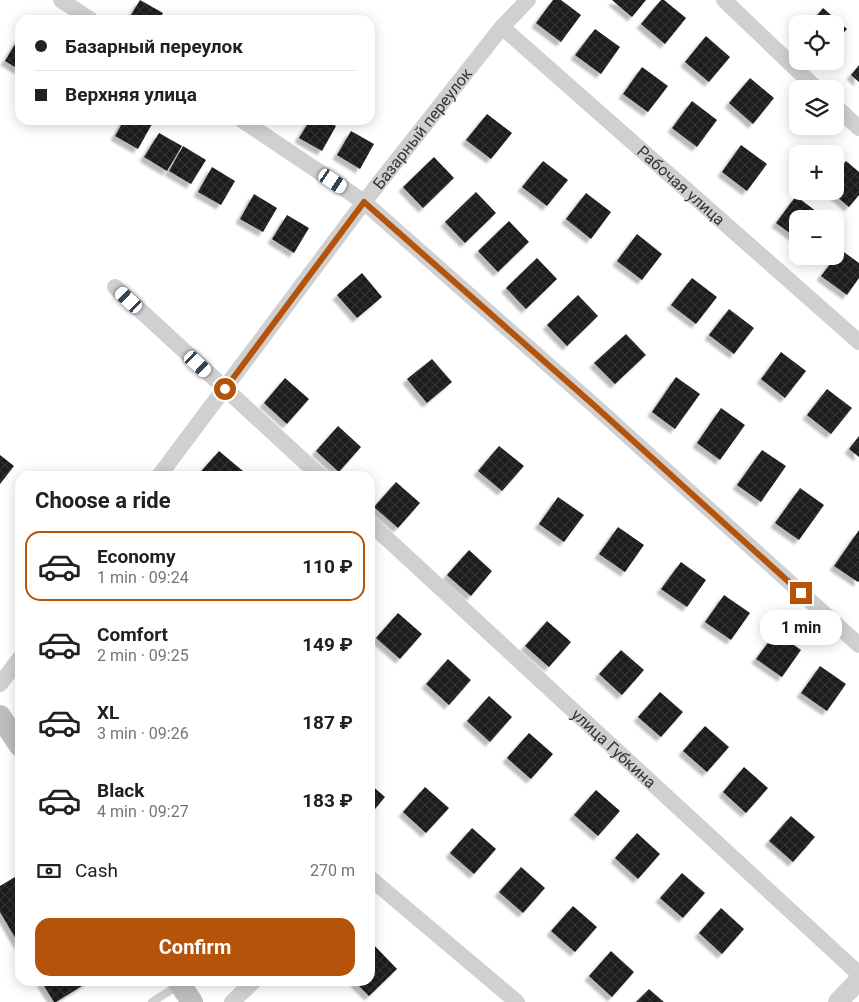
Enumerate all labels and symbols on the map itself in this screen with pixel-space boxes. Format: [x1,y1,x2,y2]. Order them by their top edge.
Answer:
street label: Базарный переулок [369,64,476,193]
street label: Рабочая улица [633,141,729,229]
car [316,166,349,196]
car [112,284,145,316]
car [181,348,214,380]
route start [214,378,236,400]
route end [790,582,812,604]
callout: 1 min [760,610,842,646]
street label: улица Губкина [568,705,660,792]

